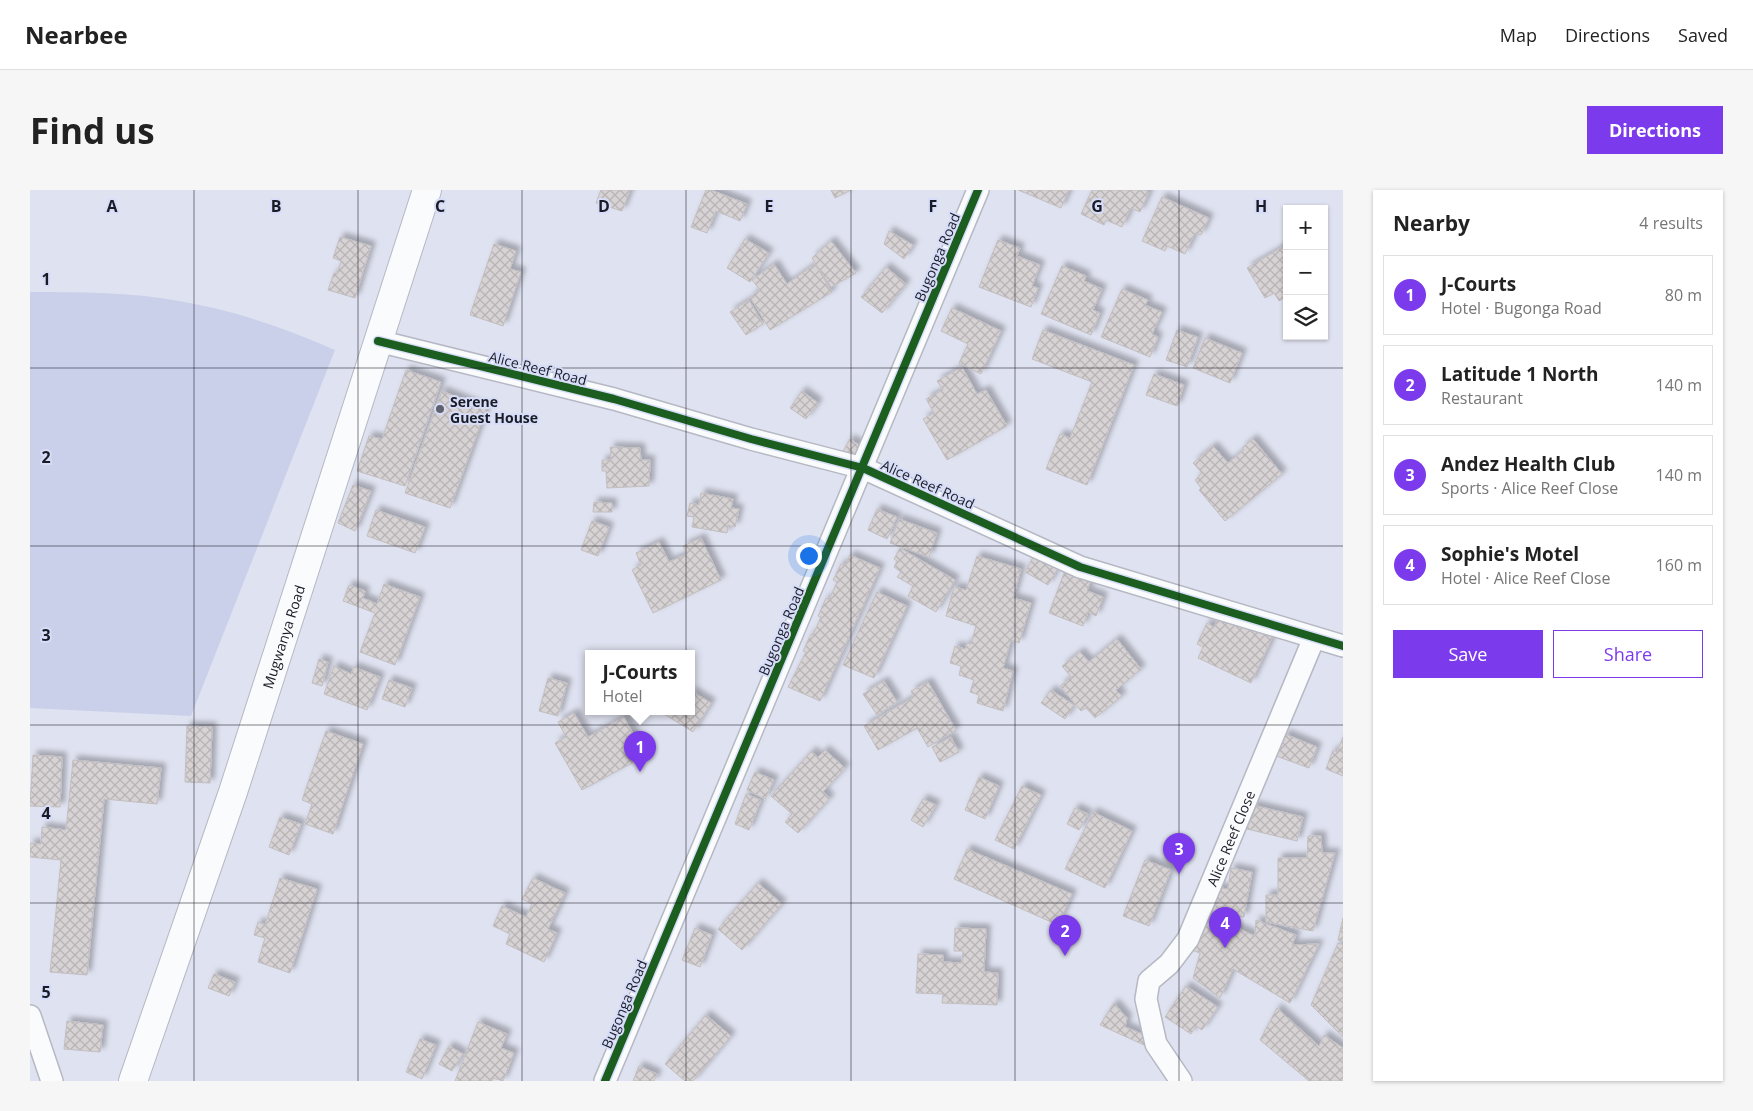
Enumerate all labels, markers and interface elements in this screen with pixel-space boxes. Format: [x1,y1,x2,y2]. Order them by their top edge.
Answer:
text: Nearbee [25,18,128,51]
text: Map [1500,23,1537,47]
text: Directions [1565,23,1650,47]
text: Saved [1678,23,1728,47]
button: Directions [1587,106,1723,154]
text: Find us [30,107,155,154]
text: A [106,195,118,217]
text: B [271,195,281,217]
text: C [435,195,445,217]
text: D [598,195,610,217]
text: E [765,195,774,217]
text: F [929,195,937,217]
text: G [1091,195,1103,217]
text: H [1255,195,1267,217]
map controls [1283,205,1328,340]
button: + [1283,205,1328,250]
text: Nearby [1393,209,1470,237]
street label: Bugonga Road [910,210,964,304]
text: 4 results [1639,212,1703,234]
button: − [1283,250,1328,295]
text: 1 [41,268,51,290]
text: J-Courts [1441,271,1516,297]
text: 1 [1405,284,1415,306]
text: 80 m [1665,284,1702,306]
button: layers [1283,295,1328,340]
text: Hotel · Bugonga Road [1441,297,1602,319]
street label: Alice Reef Road [487,347,589,389]
text: Latitude 1 North [1441,361,1599,387]
text: 2 [1405,374,1415,396]
text: 140 m [1656,374,1702,396]
text: Restaurant [1441,387,1523,409]
place label: Serene Guest House [450,392,538,427]
marker: Serene Guest House [434,403,446,415]
text: 2 [41,446,51,468]
text: Andez Health Club [1441,451,1615,477]
street label: Alice Reef Road [878,455,978,513]
text: 3 [1405,464,1415,486]
text: 140 m [1656,464,1702,486]
text: Sports · Alice Reef Close [1441,477,1618,499]
text: Sophie's Motel [1441,541,1579,567]
your location [796,543,822,569]
text: 4 [1405,554,1415,576]
text: 160 m [1656,554,1702,576]
text: Hotel · Alice Reef Close [1441,567,1610,589]
street label: Mugwanya Road [257,582,309,691]
street label: Bugonga Road [754,584,808,678]
text: 3 [41,624,51,646]
button: Save [1393,630,1543,678]
button: Share [1553,630,1703,678]
popup [585,650,695,715]
text: J-Courts [602,659,678,685]
text: Hotel [602,685,643,707]
pin: 1 [624,731,656,772]
street label: Alice Reef Close [1202,787,1259,889]
text: 4 [41,802,51,824]
pin: 3 [1163,833,1195,874]
pin: 4 [1209,907,1241,948]
pin: 2 [1049,915,1081,956]
street label: Bugonga Road [597,957,651,1051]
text: 5 [41,981,51,1003]

